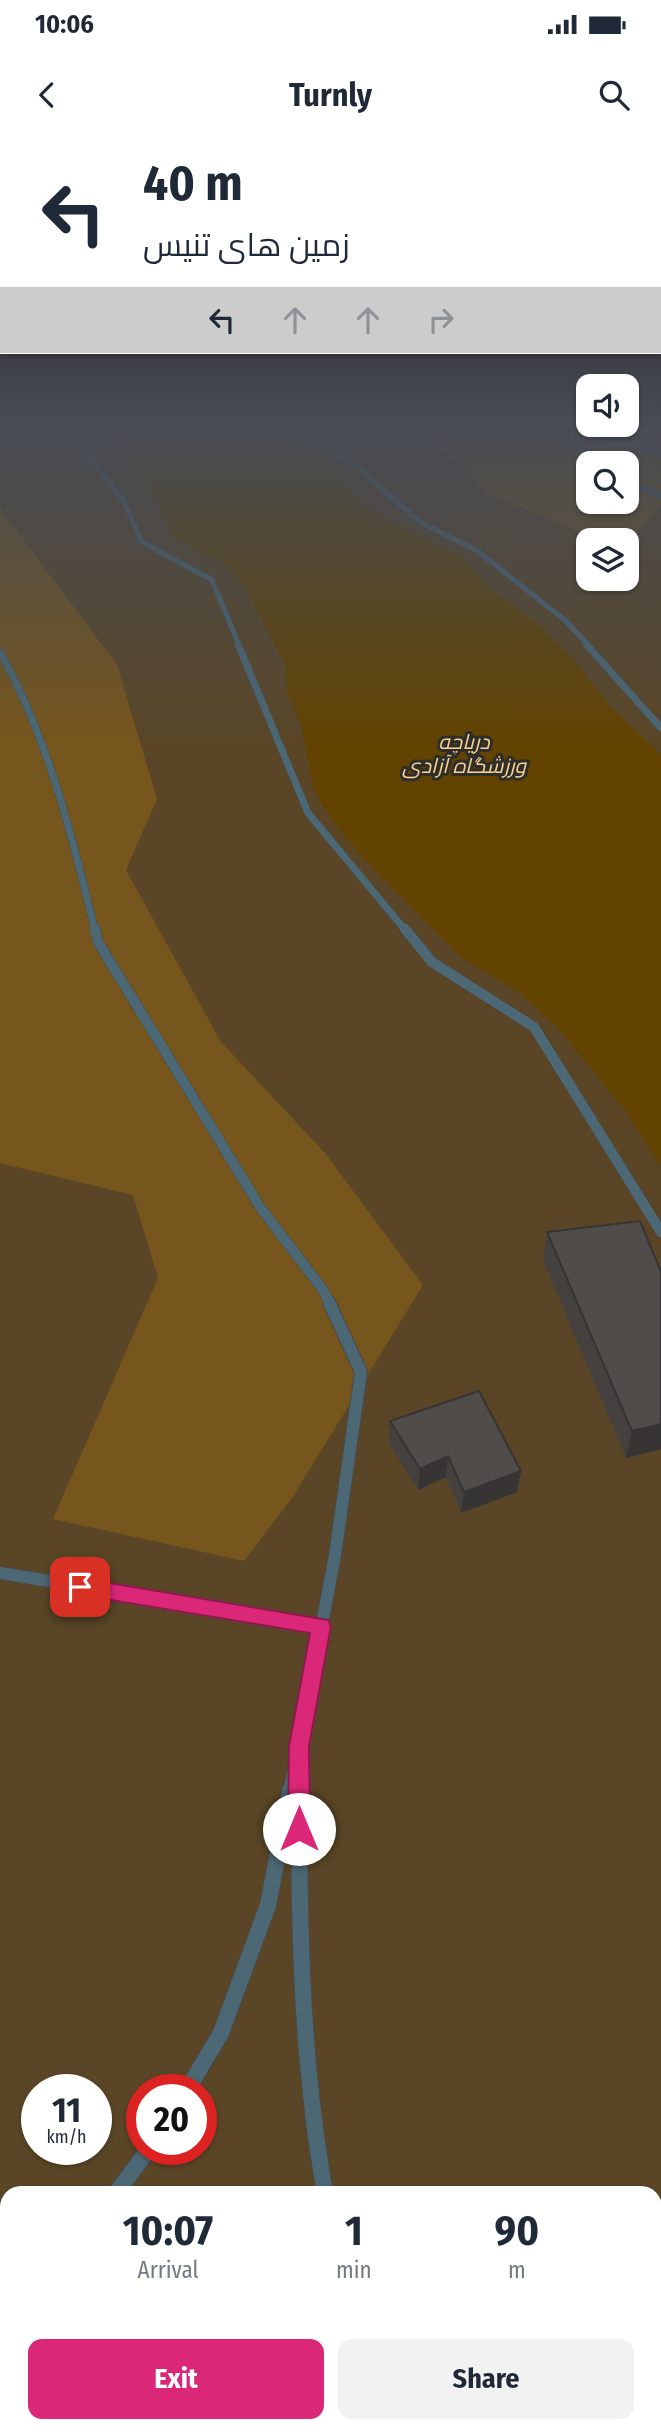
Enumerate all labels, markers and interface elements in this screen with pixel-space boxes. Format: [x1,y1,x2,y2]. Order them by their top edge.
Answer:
text: 10:06 [35,9,94,40]
icon: back [28,76,66,114]
text: Turnly [289,76,372,114]
icon: search [595,76,633,114]
text: 40 m [143,154,243,213]
icon: left [28,168,119,259]
text: زمین های تنیس [143,226,350,264]
icon: left [203,301,241,339]
icon: ahead [276,301,314,339]
icon: ahead [349,301,387,339]
icon: right [422,301,460,339]
map controls [576,374,639,591]
button: sound [576,374,639,437]
button: search [576,451,639,514]
button: layers [576,528,639,591]
water label: دریاچه ورزشگاه آزادی [402,729,527,779]
pin [50,1557,110,1617]
icon: arrive [61,1568,99,1606]
position arrow [262,1792,336,1866]
speed limit sign: 20 [126,2074,217,2165]
text: 11 [52,2089,81,2131]
text: km/h [46,2126,87,2148]
text: 10:07 [123,2206,213,2256]
text: 1 [345,2206,363,2256]
text: 90 [494,2206,539,2256]
text: Arrival [138,2256,199,2284]
text: min [336,2256,372,2284]
text: m [508,2256,526,2284]
button: Exit [28,2339,324,2419]
button: Share [338,2339,634,2419]

